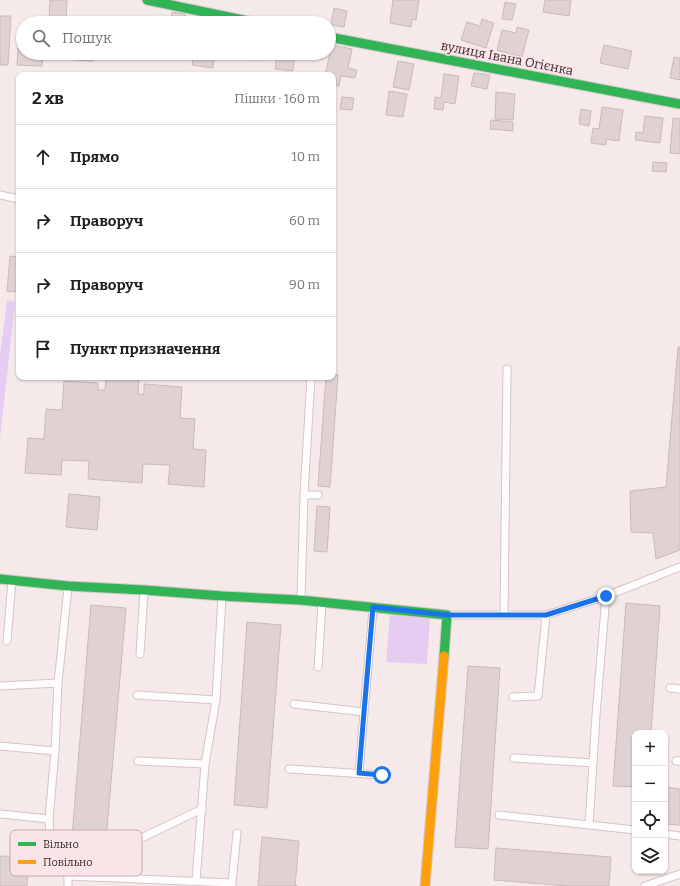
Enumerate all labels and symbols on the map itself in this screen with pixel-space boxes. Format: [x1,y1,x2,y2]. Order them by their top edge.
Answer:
street label: вулиця Івана Огієнка [440,38,574,78]
route end [597,587,615,605]
route start [373,766,391,784]
legend [10,830,142,876]
text: Вільно [43,838,79,851]
text: Повільно [43,856,93,869]

